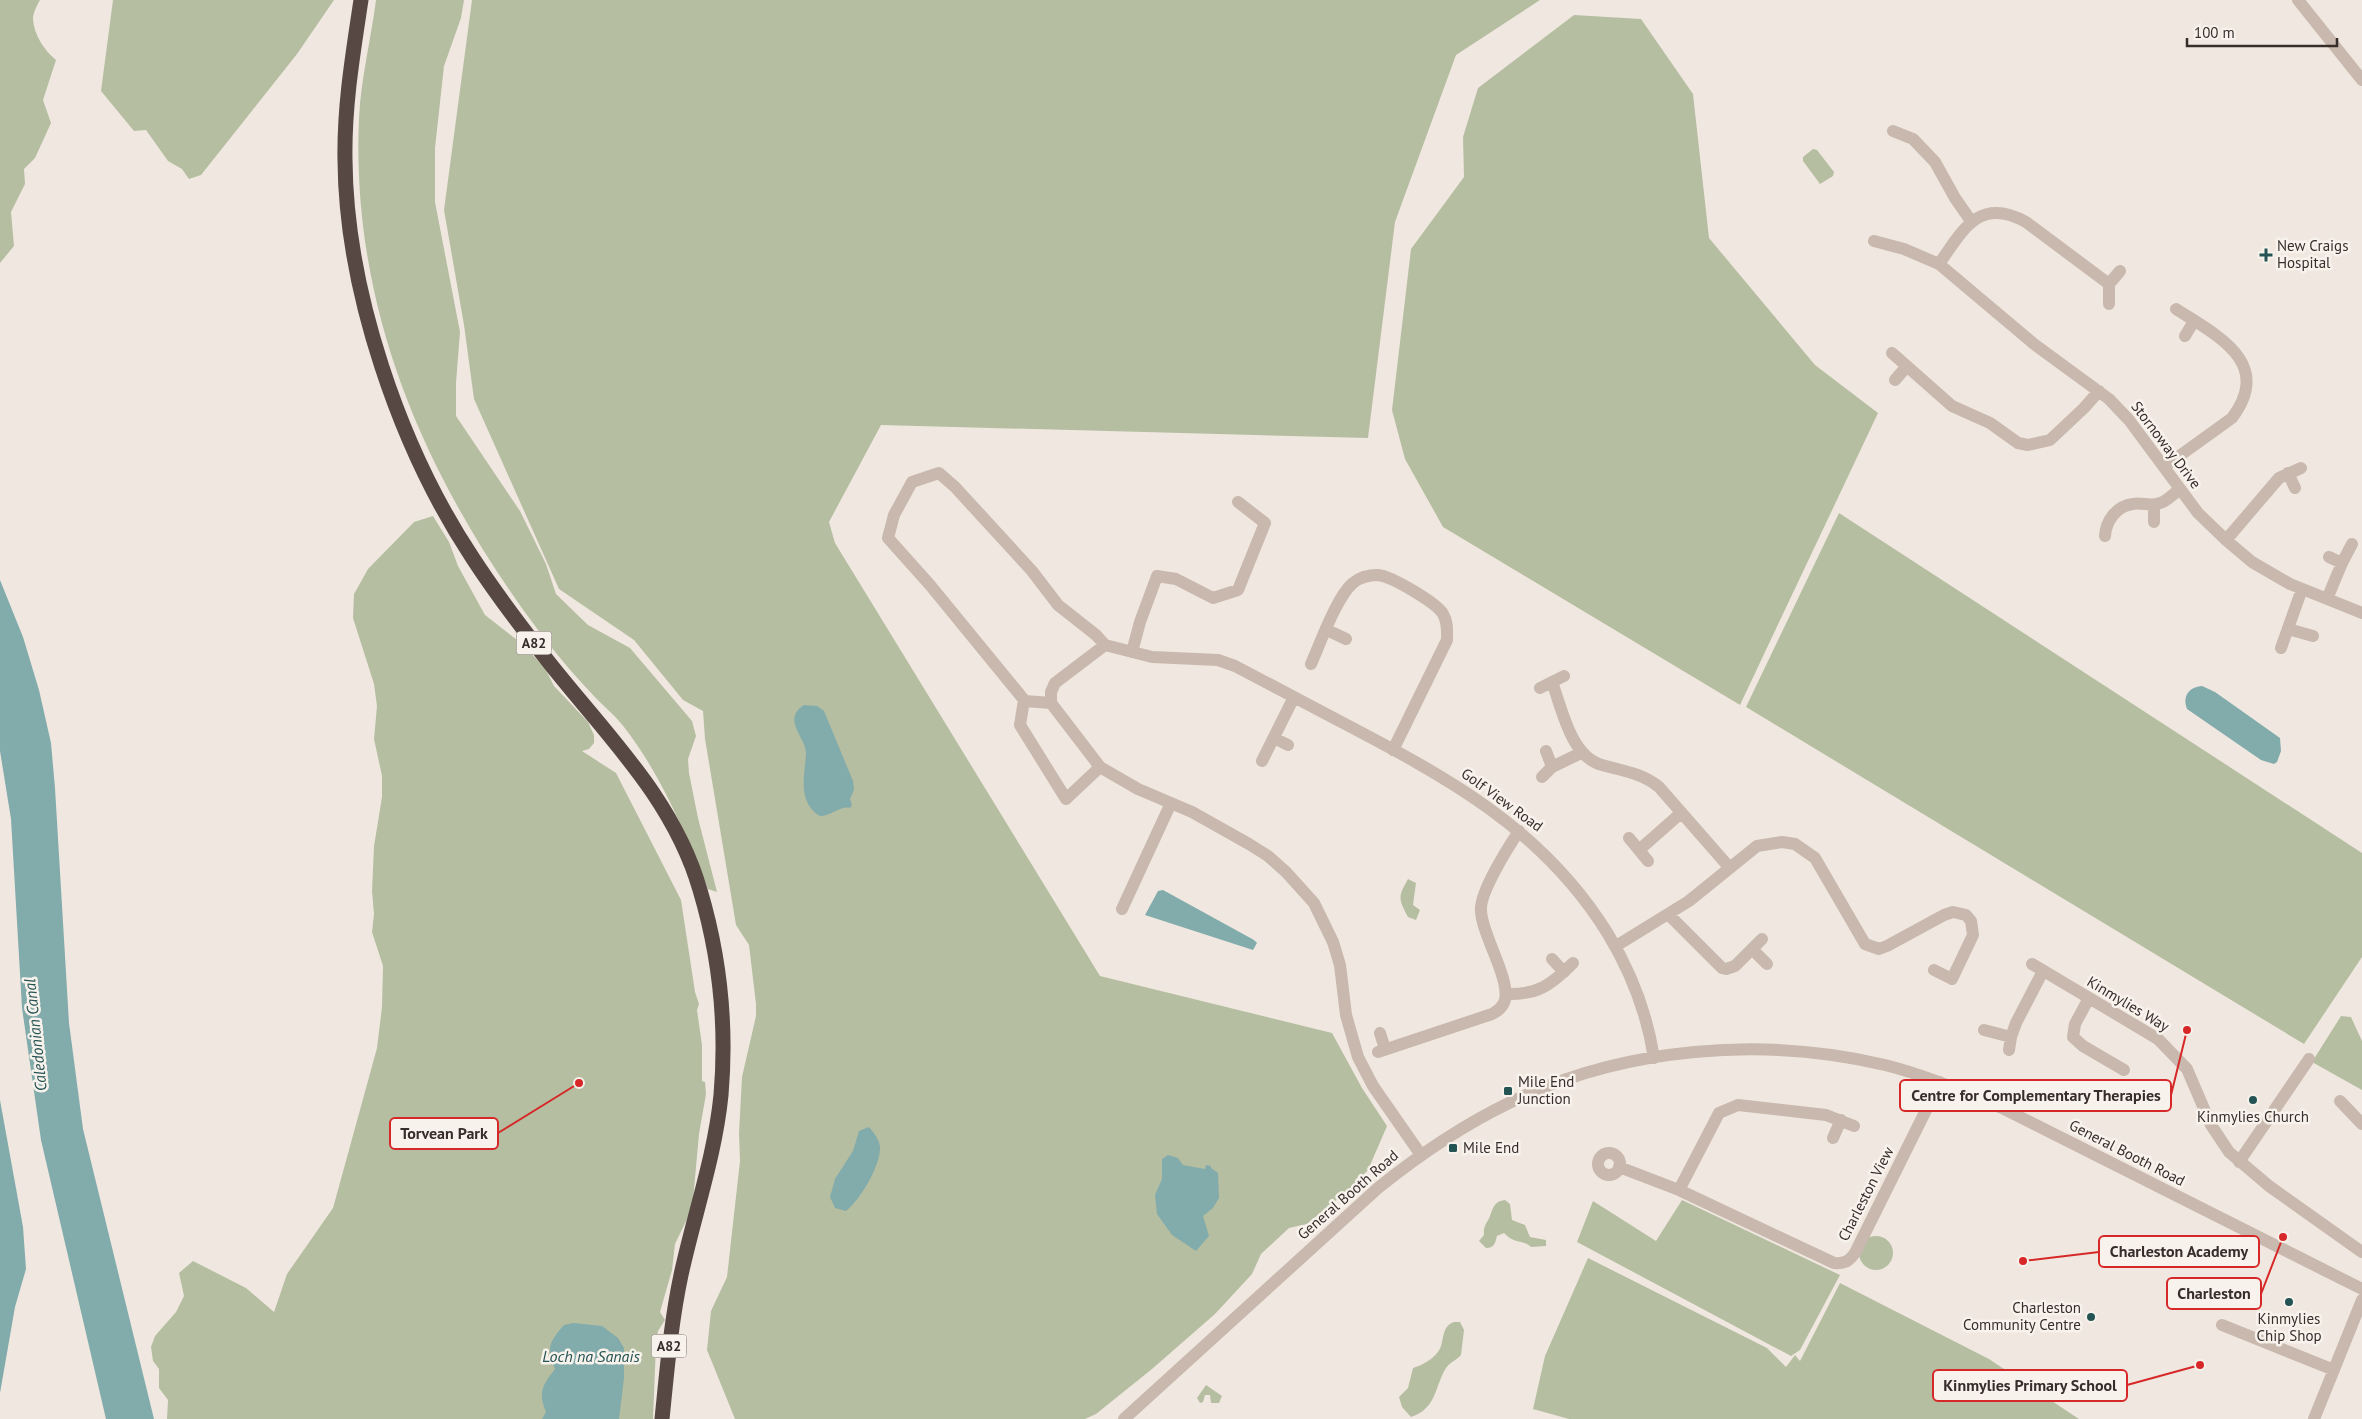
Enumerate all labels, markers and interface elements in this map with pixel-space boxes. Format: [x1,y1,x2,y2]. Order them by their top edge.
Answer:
scale bar [2187,15,2337,47]
text: 100 m [2194,23,2235,42]
place label: New Craigs Hospital [2277,236,2348,272]
marker: New Craigs Hospital [2259,248,2273,262]
street label: Stornoway Drive [2127,397,2205,492]
road number: A82 [516,632,552,654]
street label: Golf View Road [1458,764,1547,836]
street label: Kinmylies Way [2084,972,2173,1036]
water label: Caledonian Canal [19,977,51,1092]
place label: Mile End Junction [1517,1072,1574,1108]
callout: Centre for Complementary Therapies [1900,1080,2171,1111]
marker: Mile End Junction [1502,1085,1514,1097]
text: Centre for Complementary Therapies [1911,1085,2161,1105]
marker: Kinmylies Church [2247,1094,2259,1106]
place label: Kinmylies Church [2197,1107,2309,1126]
street label: General Booth Road [2066,1115,2188,1190]
callout: Torvean Park [390,1118,498,1149]
text: Torvean Park [400,1123,488,1143]
place label: Mile End [1463,1138,1519,1157]
marker: Mile End [1447,1142,1459,1154]
street label: Charleston View [1834,1143,1897,1244]
street label: General Booth Road [1293,1146,1402,1244]
callout: Charleston Academy [2099,1236,2259,1267]
text: Charleston Academy [2110,1241,2249,1261]
callout: Charleston [2167,1278,2261,1309]
text: Charleston [2177,1283,2251,1303]
marker: Kinmylies Chip Shop [2283,1296,2295,1308]
place label: Charleston Community Centre [1963,1298,2081,1334]
place label: Kinmylies Chip Shop [2256,1309,2322,1345]
marker: Charleston Community Centre [2085,1311,2097,1323]
road number: A82 [652,1334,686,1358]
water label: Loch na Sanais [542,1346,640,1366]
callout: Kinmylies Primary School [1933,1370,2127,1401]
text: Kinmylies Primary School [1943,1375,2117,1395]

